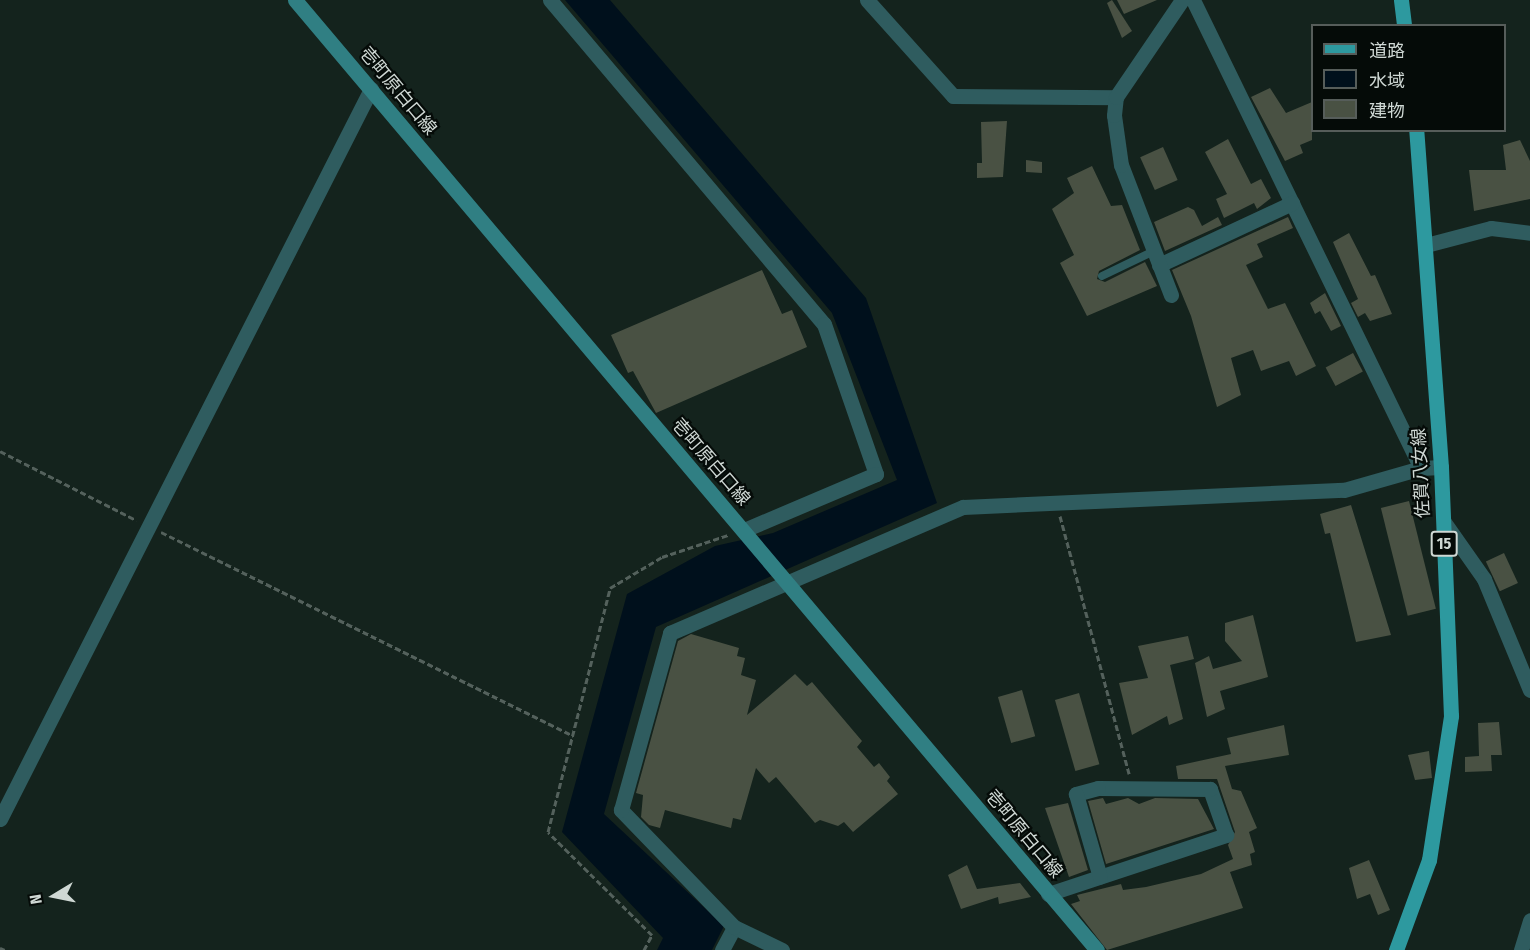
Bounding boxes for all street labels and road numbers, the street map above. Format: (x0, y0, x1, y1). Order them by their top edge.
street label: 壱町原白口線 (355, 43, 441, 139)
street label: 壱町原白口線 (667, 414, 755, 510)
street label: 佐賀八女線 (1408, 427, 1434, 519)
road number: 15 (1430, 531, 1458, 557)
street label: 壱町原白口線 (981, 786, 1067, 882)

